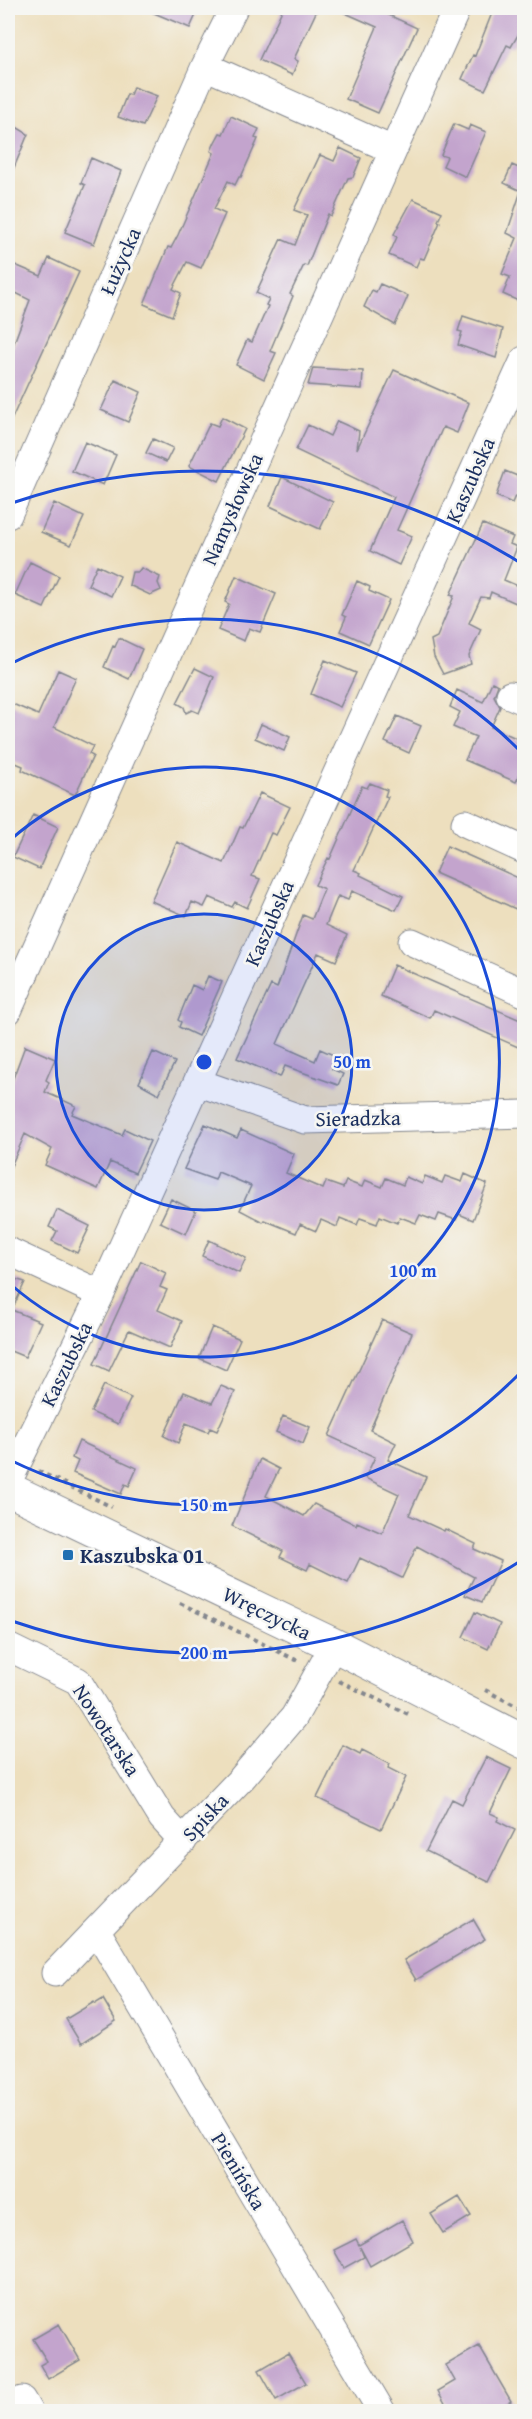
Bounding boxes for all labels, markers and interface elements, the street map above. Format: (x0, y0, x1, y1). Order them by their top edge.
street label: Łużycka (91, 222, 149, 300)
street label: Kaszubska (437, 432, 503, 528)
street label: Namysłowska (193, 448, 271, 570)
street label: Kaszubska (236, 875, 302, 971)
text: 50 m (333, 1048, 372, 1075)
centre of rings (194, 1052, 214, 1072)
street label: Sieradzka (315, 1102, 401, 1134)
text: 100 m (389, 1257, 437, 1284)
street label: Kaszubska (32, 1316, 100, 1412)
text: 150 m (180, 1491, 228, 1518)
place label: Kaszubska 01 (80, 1540, 205, 1571)
marker: Kaszubska 01 (61, 1548, 75, 1562)
street label: Wręczycka (218, 1578, 317, 1648)
text: 200 m (180, 1639, 228, 1666)
street label: Nowotarska (66, 1678, 148, 1782)
street label: Spiska (174, 1786, 236, 1848)
street label: Pienińska (204, 2126, 274, 2216)

